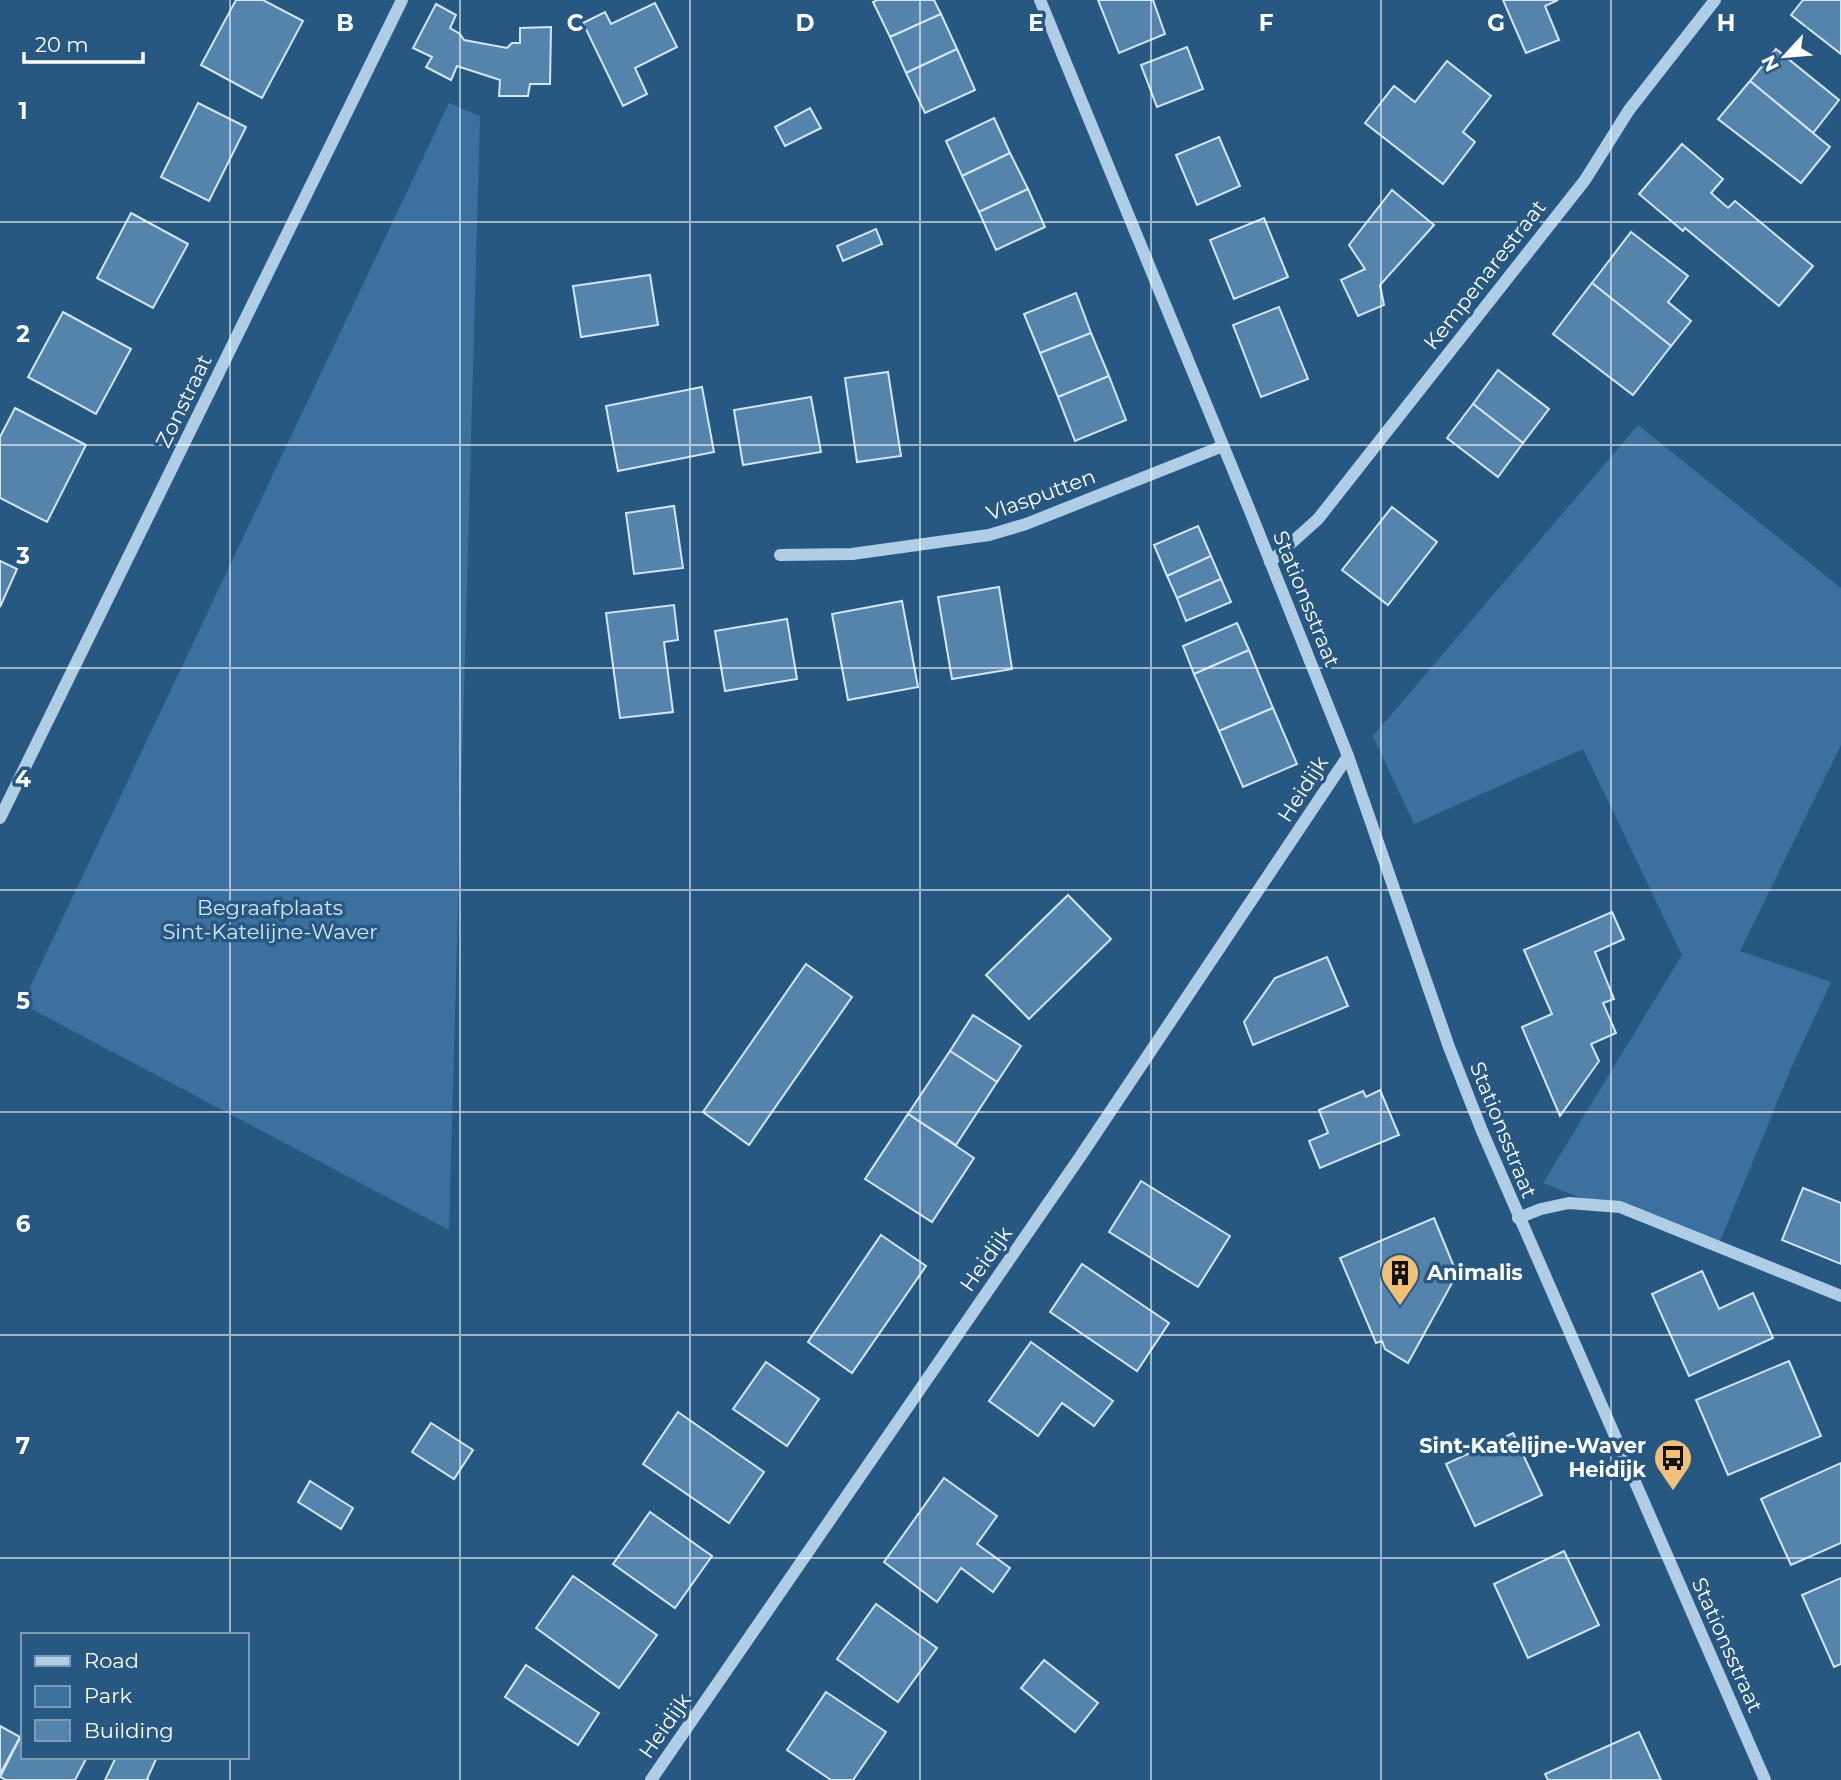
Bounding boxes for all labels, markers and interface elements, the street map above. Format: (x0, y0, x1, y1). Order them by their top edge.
text: B (336, 9, 354, 37)
text: C (567, 9, 584, 37)
text: D (796, 9, 815, 37)
text: E (1028, 9, 1044, 37)
text: F (1259, 9, 1274, 37)
text: G (1487, 9, 1505, 37)
text: H (1717, 9, 1735, 37)
scale bar (24, 21, 144, 65)
north arrow (1750, 21, 1820, 91)
text: 20 m (35, 32, 89, 57)
text: N (1756, 51, 1784, 75)
text: 1 (18, 97, 28, 125)
street label: Kempenarestraat (1418, 195, 1551, 355)
text: 2 (16, 320, 30, 348)
street label: Zonstraat (150, 350, 217, 451)
street label: Vlasputten (983, 463, 1099, 526)
street label: Stationsstraat (1268, 527, 1345, 671)
text: 3 (15, 542, 30, 570)
street label: Heidijk (1272, 751, 1333, 826)
text: 4 (15, 765, 31, 793)
park label: Begraafplaats Sint-Katelijne-Waver (162, 895, 378, 944)
text: 5 (16, 987, 30, 1015)
street label: Stationsstraat (1465, 1058, 1542, 1202)
text: 6 (16, 1210, 31, 1238)
street label: Heidijk (954, 1221, 1017, 1296)
building icon: Animalis (1379, 1252, 1421, 1307)
place label: Animalis (1426, 1260, 1523, 1285)
text: 7 (16, 1432, 30, 1460)
place label: Sint-Katelijne-Waver Heidijk (1419, 1433, 1646, 1482)
bus stop icon: Sint-Katelijne-Waver Heidijk (1652, 1437, 1694, 1492)
street label: Stationsstraat (1687, 1574, 1768, 1716)
legend (21, 1633, 248, 1759)
text: Road (84, 1648, 139, 1673)
text: Park (84, 1683, 132, 1708)
street label: Heidijk (633, 1688, 696, 1763)
text: Building (84, 1718, 174, 1743)

